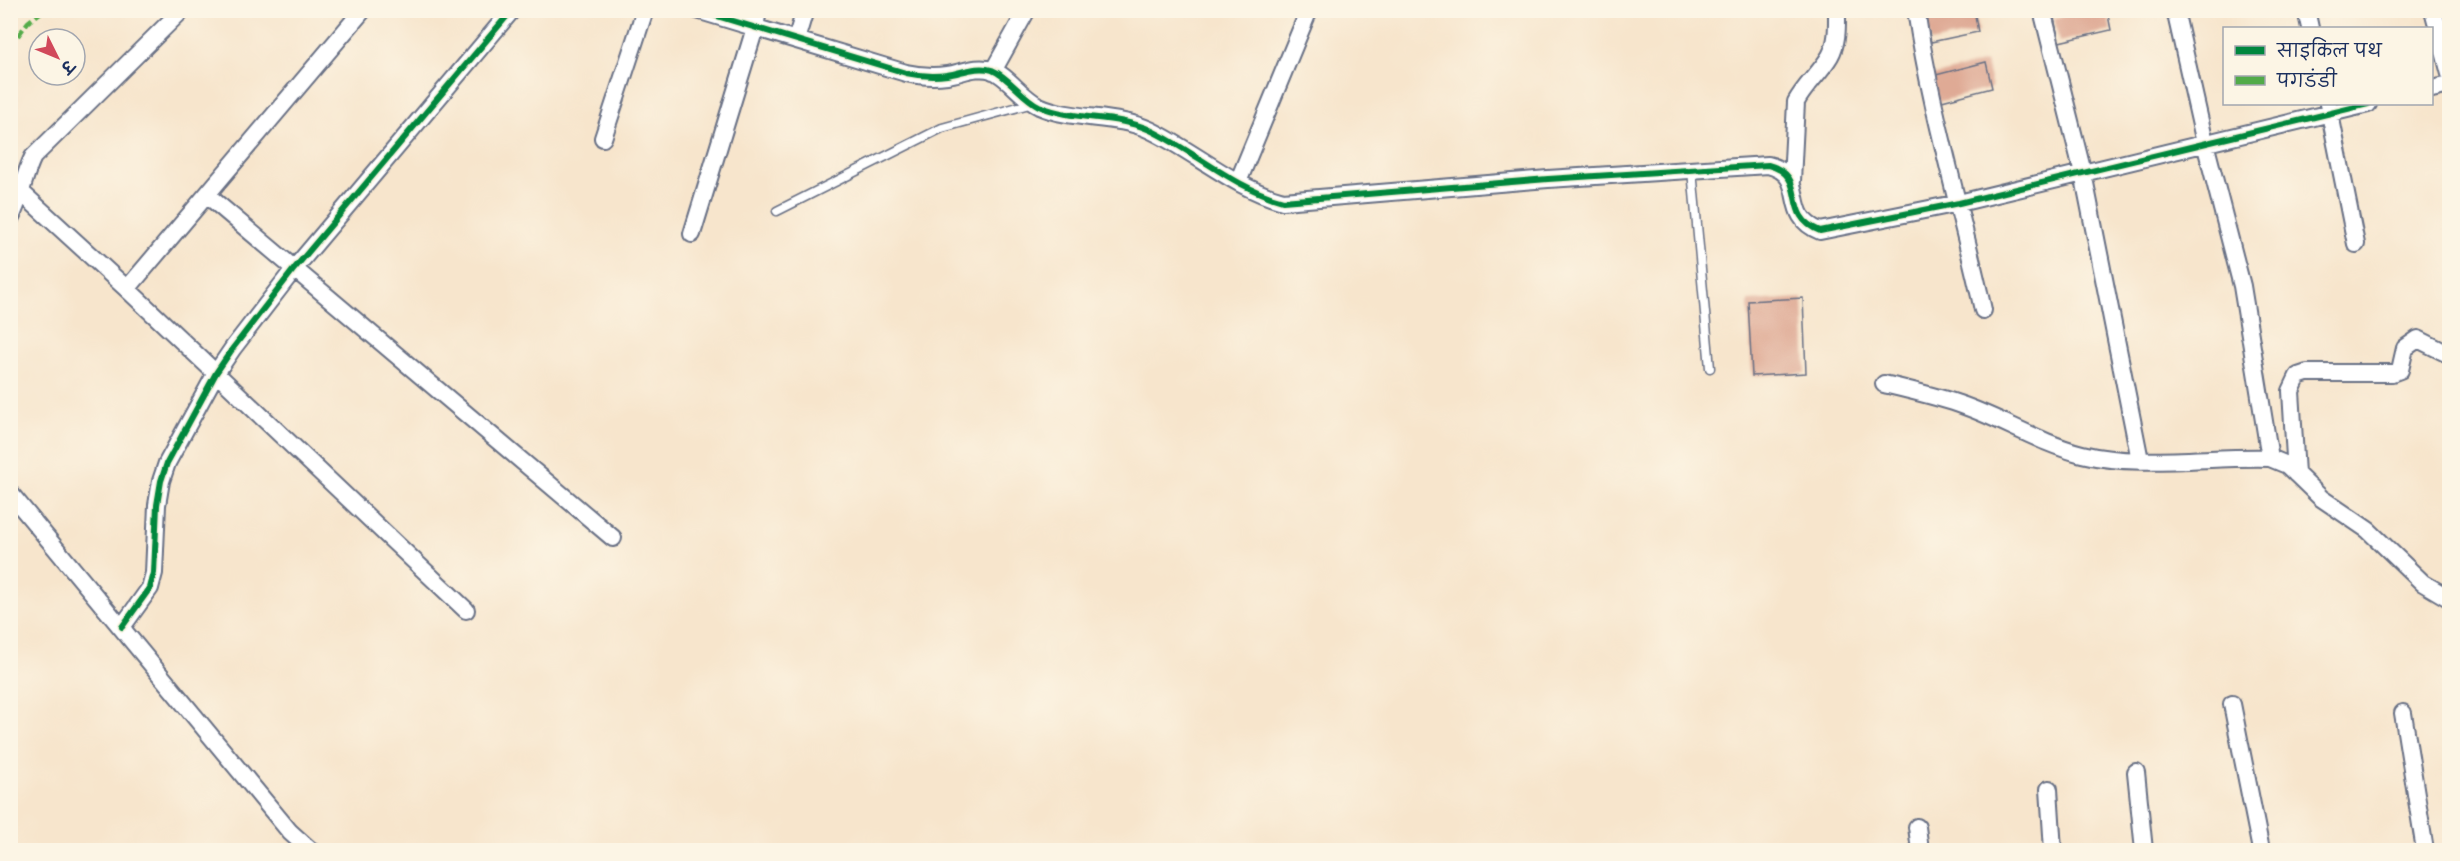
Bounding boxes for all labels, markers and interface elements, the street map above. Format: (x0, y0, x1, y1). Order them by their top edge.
north arrow (27, 27, 87, 87)
legend (2223, 27, 2433, 105)
text: साइकिल पथ (2276, 37, 2383, 62)
text: उ (56, 55, 79, 78)
text: पगडंडी (2276, 67, 2337, 92)

